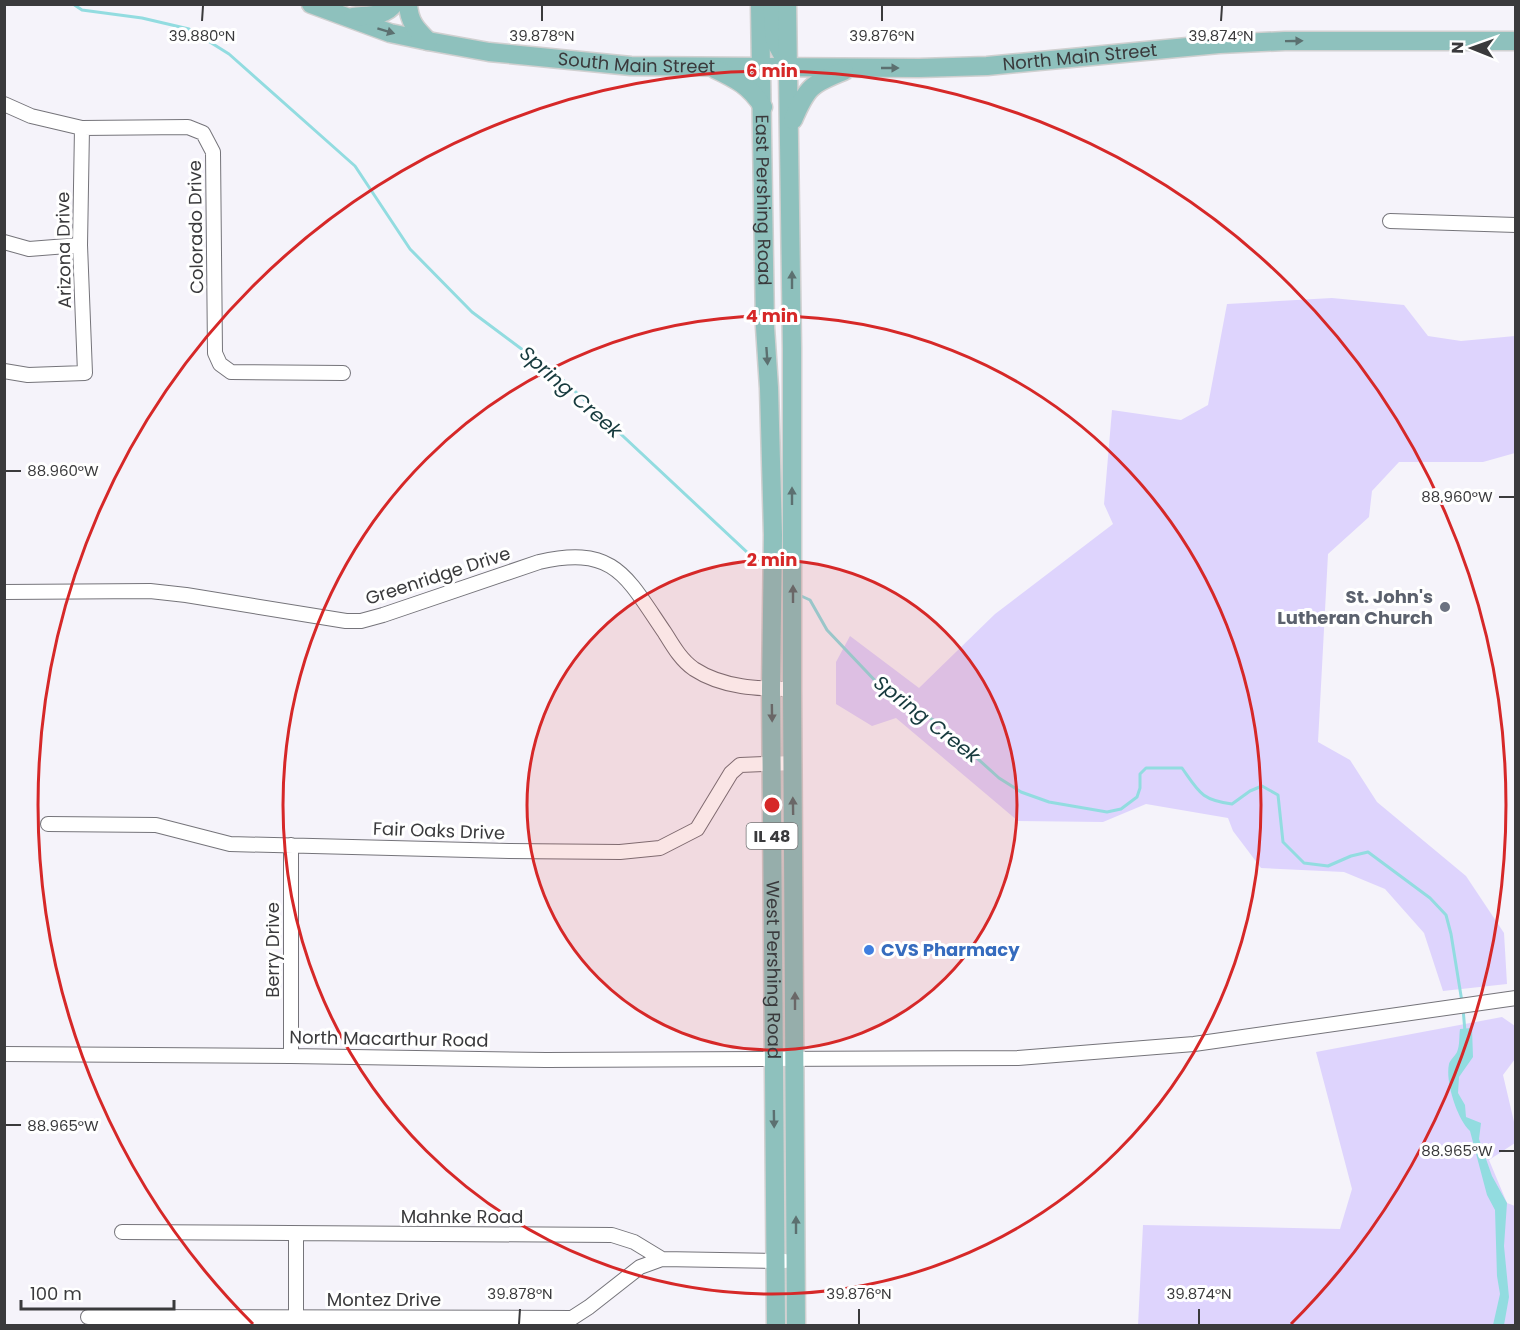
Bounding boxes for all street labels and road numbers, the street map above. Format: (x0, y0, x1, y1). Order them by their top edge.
street label: North Main Street (1001, 37, 1158, 76)
street label: South Main Street (557, 46, 715, 79)
street label: East Pershing Road (750, 114, 777, 286)
street label: Colorado Drive (182, 160, 209, 294)
street label: Arizona Drive (50, 191, 77, 309)
street label: Greenridge Drive (362, 540, 514, 611)
street label: Fair Oaks Drive (373, 816, 505, 845)
road number: IL 48 (746, 823, 798, 849)
street label: West Pershing Road (761, 880, 787, 1059)
street label: Berry Drive (260, 902, 285, 998)
street label: North Macarthur Road (289, 1024, 489, 1053)
street label: Mahnke Road (401, 1204, 523, 1229)
street label: Montez Drive (327, 1287, 441, 1312)

